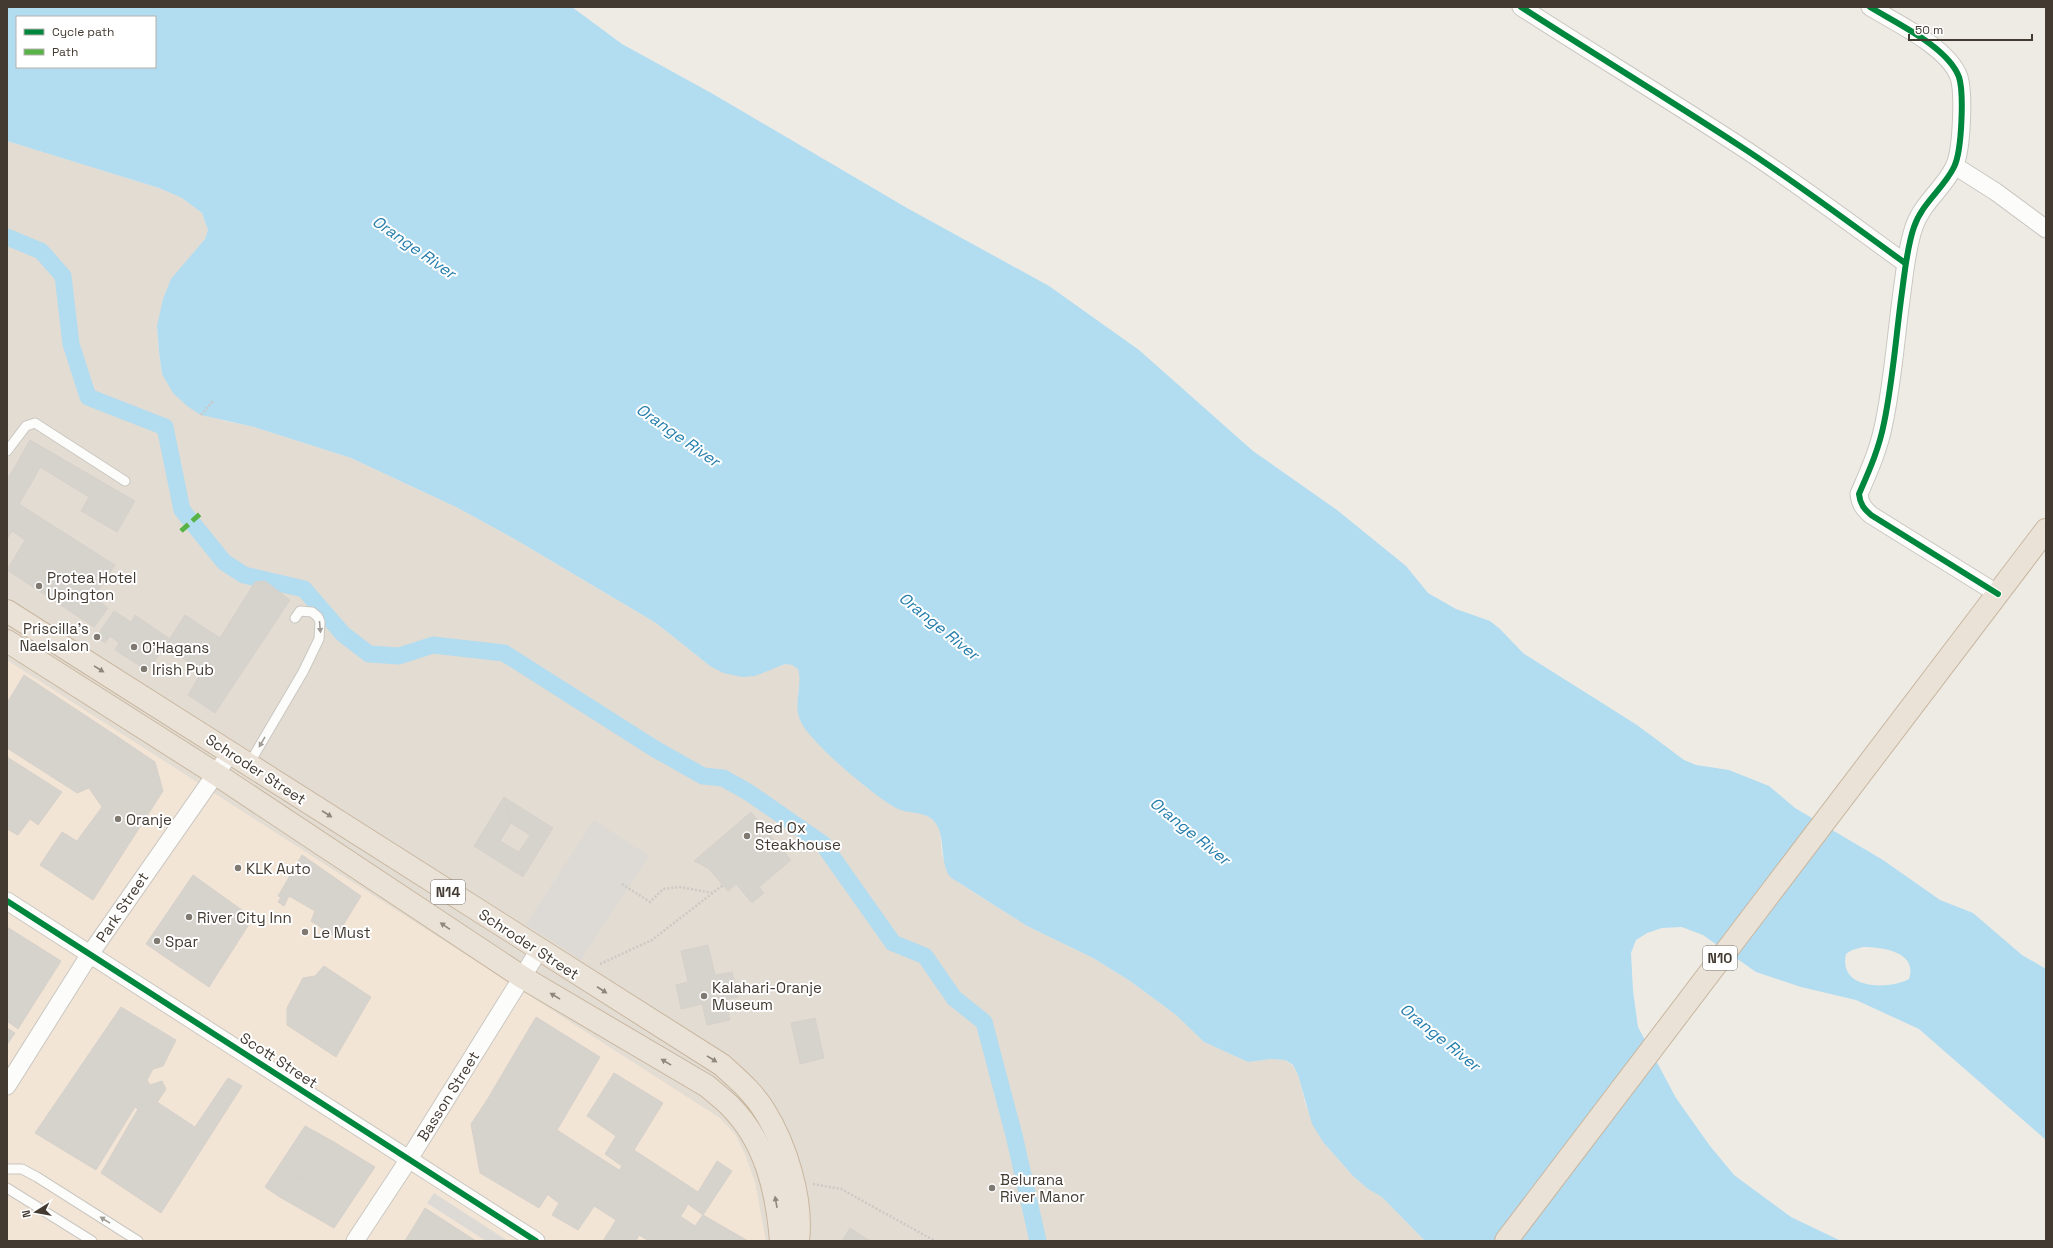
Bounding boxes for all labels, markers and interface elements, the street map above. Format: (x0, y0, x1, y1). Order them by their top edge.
legend (16, 16, 156, 68)
scale bar (1909, 16, 2032, 42)
text: 50 m (1915, 22, 1943, 38)
text: Cycle path (52, 24, 114, 40)
text: Path (52, 44, 78, 60)
water label: Orange River (368, 211, 461, 285)
water label: Orange River (632, 399, 725, 473)
place label: Protea Hotel Upington (47, 568, 136, 604)
marker: Protea Hotel Upington (34, 581, 44, 591)
water label: Orange River (895, 587, 985, 666)
place label: Priscilla's Naelsalon (19, 619, 89, 655)
one-way arrow (316, 621, 323, 633)
marker: Priscilla's Naelsalon (92, 632, 102, 642)
place label: O'Hagans (142, 638, 209, 657)
marker: O'Hagans (129, 642, 139, 652)
place label: Irish Pub (152, 660, 214, 679)
marker: Irish Pub (139, 664, 149, 674)
one-way arrow (94, 665, 104, 673)
street label: Schroder Street (202, 729, 310, 809)
one-way arrow (258, 736, 265, 748)
water label: Orange River (1146, 792, 1236, 871)
place label: Oranje (126, 810, 172, 829)
one-way arrow (322, 810, 332, 818)
marker: Oranje (113, 814, 123, 824)
place label: Red Ox Steakhouse (755, 818, 841, 854)
marker: Red Ox Steakhouse (742, 831, 752, 841)
place label: KLK Auto (246, 859, 311, 878)
marker: KLK Auto (233, 863, 243, 873)
street label: Park Street (92, 868, 153, 946)
road number: N14 (431, 880, 465, 904)
street label: Schroder Street (475, 904, 583, 984)
place label: River City Inn (197, 908, 292, 927)
marker: River City Inn (184, 912, 194, 922)
one-way arrow (440, 922, 450, 930)
place label: Le Must (313, 923, 371, 942)
marker: Le Must (300, 927, 310, 937)
place label: Spar (165, 932, 198, 951)
marker: Spar (152, 936, 162, 946)
road number: N10 (1703, 946, 1737, 970)
place label: Kalahari-Oranje Museum (712, 978, 822, 1014)
one-way arrow (596, 986, 607, 994)
marker: Kalahari-Oranje Museum (699, 991, 709, 1001)
one-way arrow (549, 993, 561, 1000)
water label: Orange River (1396, 998, 1486, 1077)
street label: Scott Street (237, 1028, 322, 1092)
street label: Basson Street (413, 1047, 483, 1144)
one-way arrow (706, 1055, 718, 1062)
one-way arrow (660, 1059, 672, 1066)
place label: Belurana River Manor (1000, 1170, 1085, 1206)
marker: Belurana River Manor (987, 1183, 997, 1193)
north arrow (16, 1192, 56, 1232)
one-way arrow (773, 1196, 779, 1208)
text: N (19, 1209, 34, 1219)
one-way arrow (100, 1216, 110, 1224)

